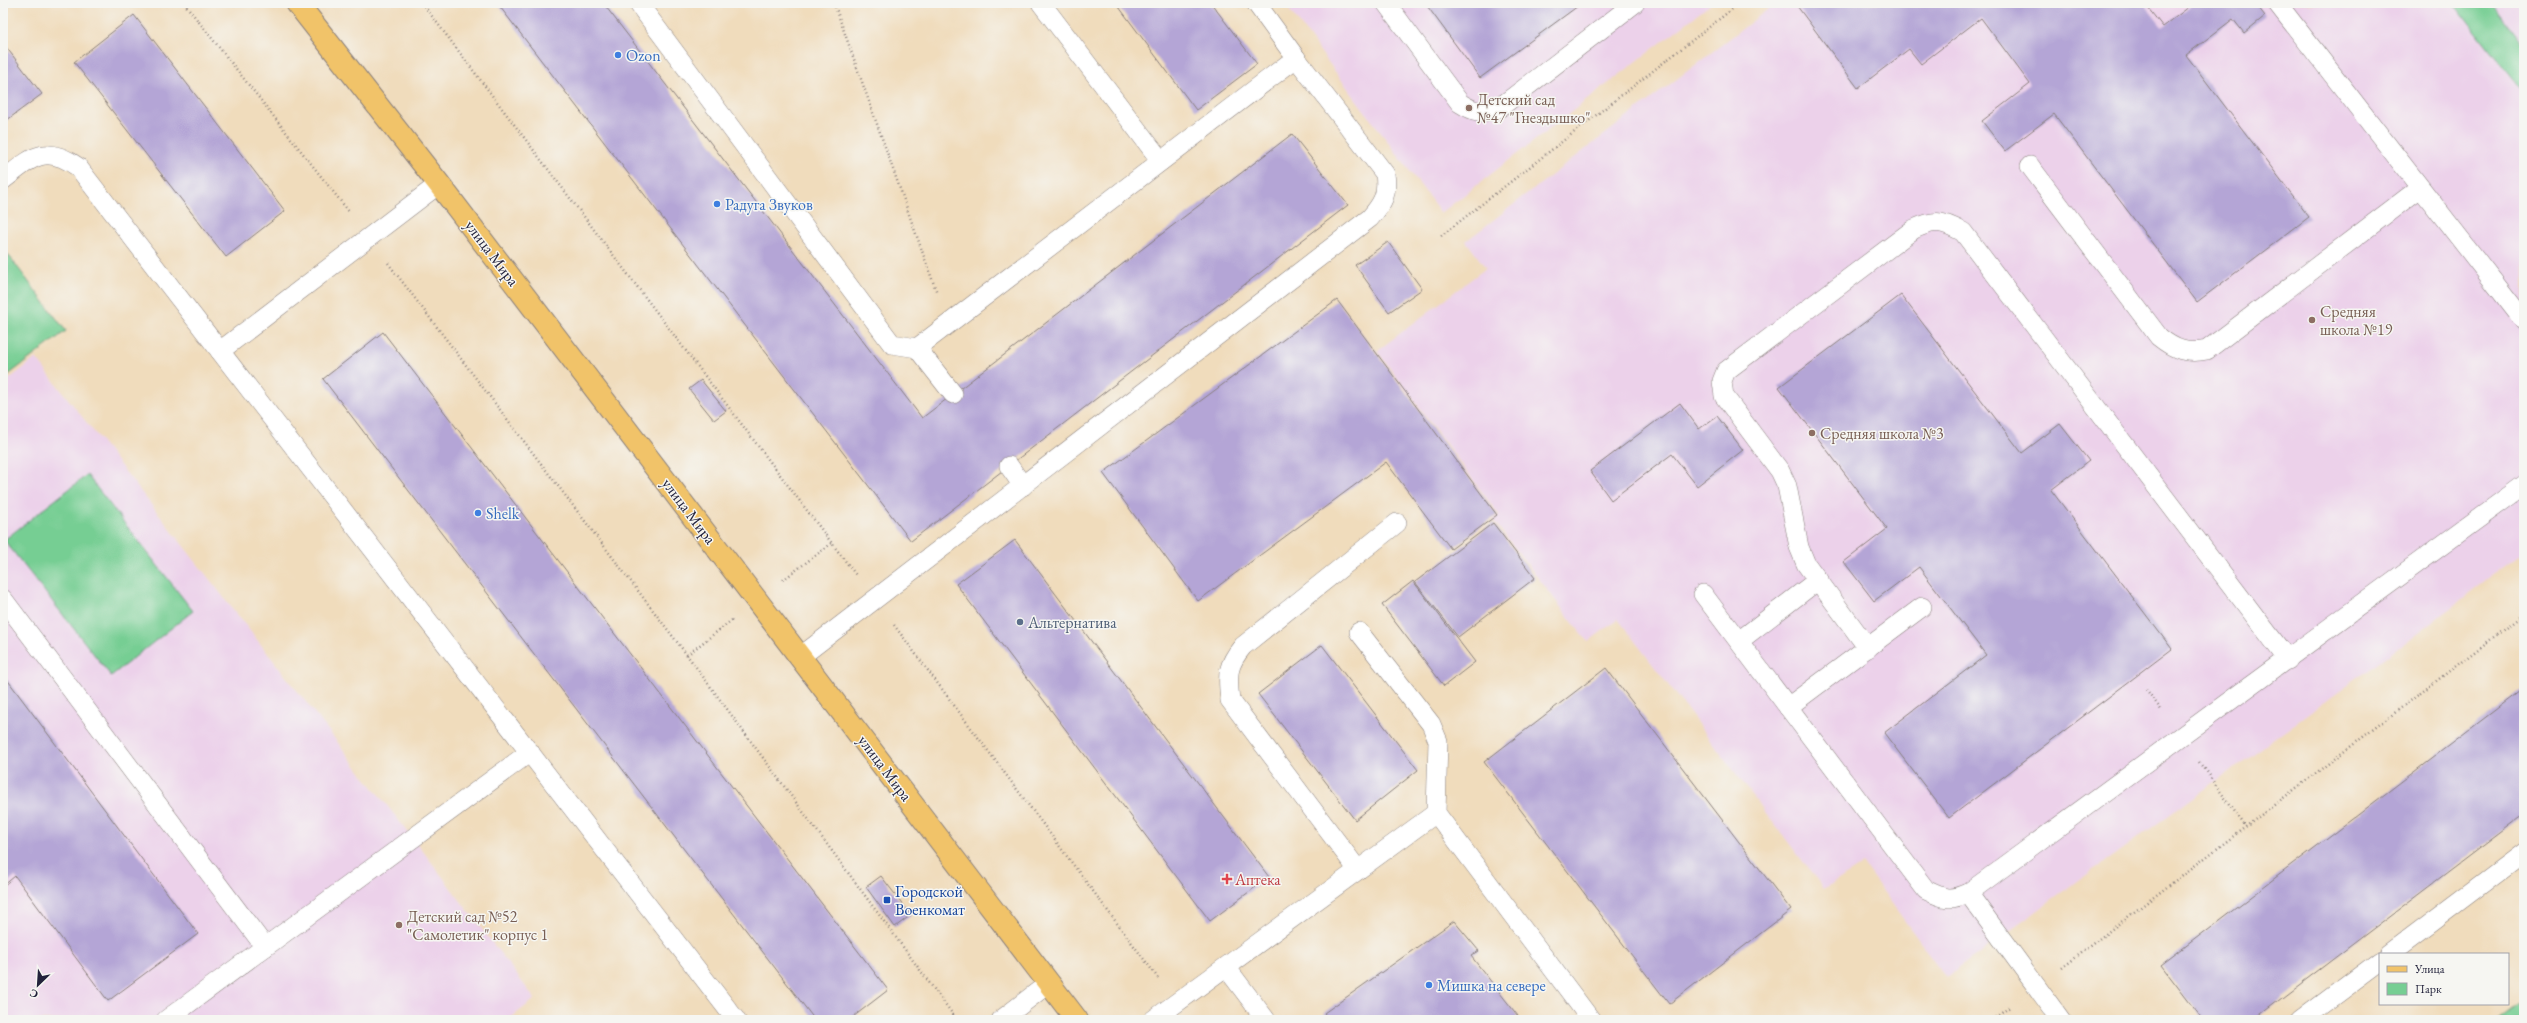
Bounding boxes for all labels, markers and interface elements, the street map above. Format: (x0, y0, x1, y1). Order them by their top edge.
place label: Ozon (626, 45, 661, 66)
marker: Ozon (613, 50, 623, 60)
place label: Детский сад №47 "Гнездышко" (1477, 89, 1591, 128)
marker: Детский сад №47 "Гнездышко" (1464, 103, 1474, 113)
place label: Радуга Звуков (725, 194, 813, 215)
marker: Радуга Звуков (712, 199, 722, 209)
street label: улица Мира (460, 216, 524, 291)
place label: Средняя школа №19 (2320, 301, 2393, 340)
marker: Средняя школа №19 (2307, 315, 2317, 325)
place label: Средняя школа №3 (1820, 423, 1944, 444)
marker: Средняя школа №3 (1807, 428, 1817, 438)
street label: улица Мира (657, 474, 721, 549)
place label: Shelk (486, 503, 520, 524)
marker: Shelk (473, 508, 483, 518)
place label: Альтернатива (1027, 612, 1117, 633)
marker: Альтернатива (1015, 617, 1025, 627)
street label: улица Мира (853, 731, 917, 806)
place label: Аптека (1234, 869, 1281, 890)
marker: Аптека (1222, 874, 1232, 884)
place label: Городской Военкомат (895, 881, 965, 920)
marker: Городской Военкомат (882, 895, 892, 905)
place label: Детский сад №52 "Самолетик" корпус 1 (407, 906, 548, 945)
marker: Детский сад №52 "Самолетик" корпус 1 (394, 920, 404, 930)
legend (2379, 953, 2509, 1005)
text: Улица (2414, 961, 2445, 977)
north arrow (18, 965, 58, 1005)
place label: Мишка на севере (1437, 975, 1546, 996)
marker: Мишка на севере (1424, 980, 1434, 990)
text: Парк (2415, 981, 2442, 997)
text: С (27, 986, 40, 1002)

